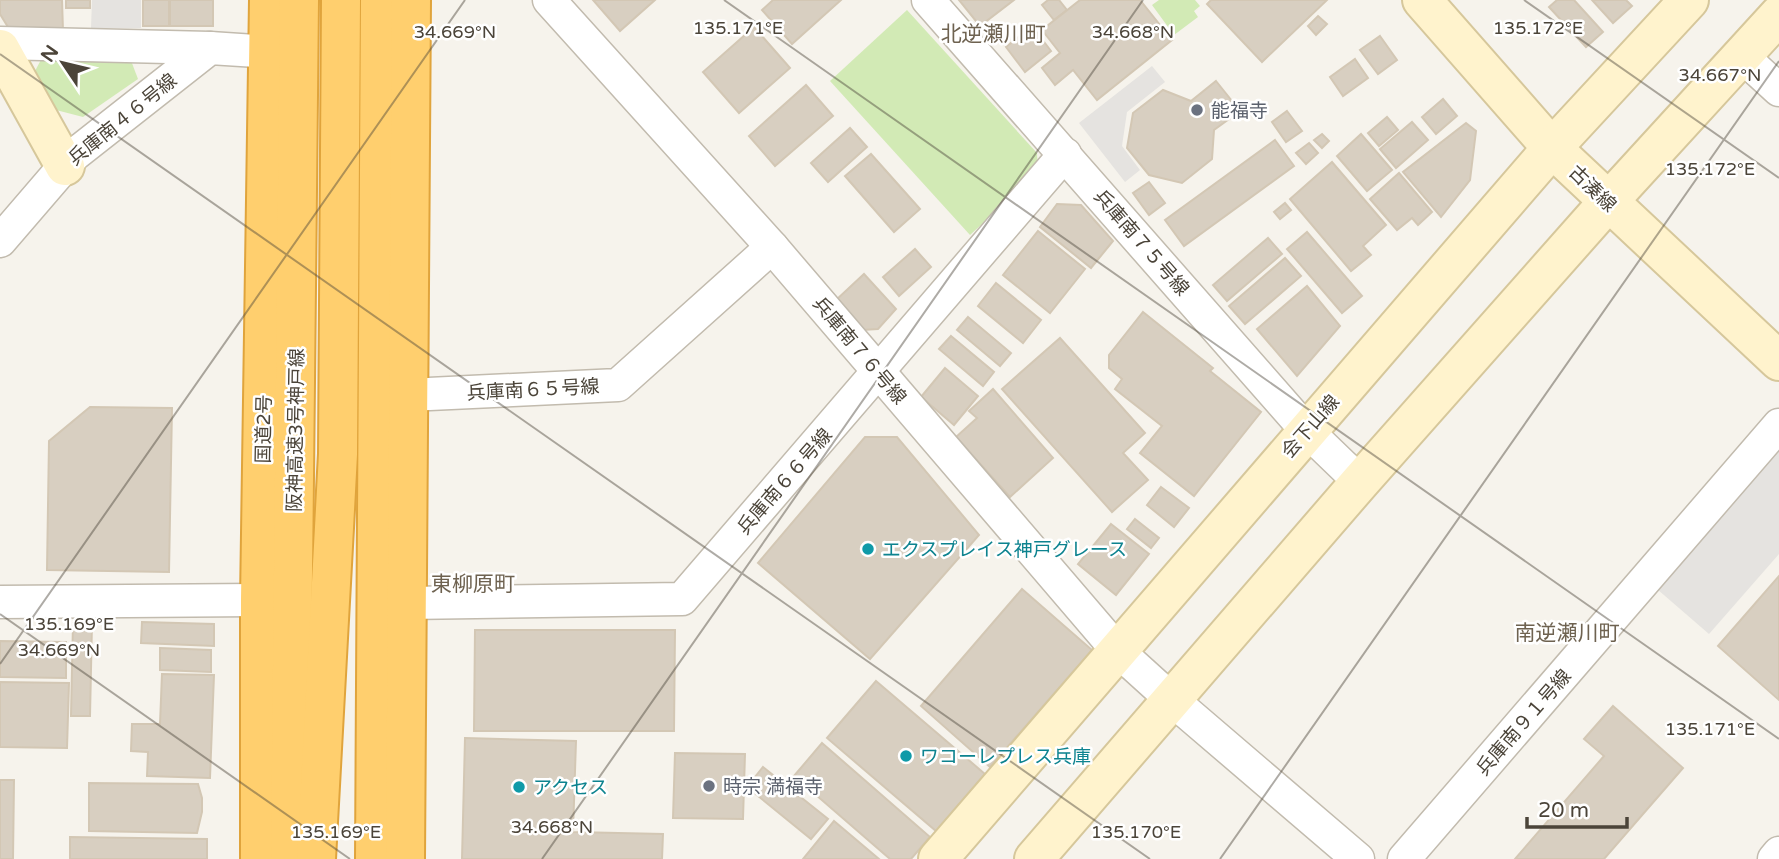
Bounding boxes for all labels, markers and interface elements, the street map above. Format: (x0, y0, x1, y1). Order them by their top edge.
text: 135.171°E (693, 17, 783, 39)
text: 135.172°E (1493, 17, 1583, 39)
text: 34.669°N (414, 21, 496, 43)
text: 34.668°N (1092, 21, 1174, 43)
district label: 北逆瀬川町 (941, 22, 1046, 47)
north arrow (28, 28, 98, 98)
text: N (37, 41, 63, 66)
text: 34.667°N (1679, 64, 1761, 86)
street label: 兵庫南４６号線 (64, 69, 181, 170)
place label: 能福寺 (1211, 100, 1268, 122)
marker: 能福寺 (1189, 102, 1205, 118)
text: 135.172°E (1665, 158, 1755, 180)
street label: 古湊線 (1564, 161, 1620, 216)
street label: 兵庫南７５号線 (1089, 185, 1193, 300)
street label: 兵庫南７６号線 (808, 293, 910, 409)
street label: 阪神高速3号神戸線 (284, 348, 308, 512)
street label: 兵庫南６５号線 (466, 376, 600, 404)
street label: 会下山線 (1278, 391, 1344, 463)
street label: 国道2号 (252, 394, 276, 464)
street label: 兵庫南６６号線 (733, 424, 837, 539)
place label: エクスプレイス神戸グレース (882, 539, 1127, 561)
marker: エクスプレイス神戸グレース (860, 541, 876, 557)
district label: 東柳原町 (431, 572, 515, 597)
text: 135.169°E (24, 613, 114, 635)
district label: 南逆瀬川町 (1515, 621, 1620, 646)
text: 34.669°N (18, 639, 100, 661)
street label: 兵庫南９１号線 (1472, 665, 1576, 780)
text: 135.171°E (1665, 718, 1755, 740)
place label: ワコーレプレス兵庫 (920, 746, 1091, 768)
marker: ワコーレプレス兵庫 (898, 748, 914, 764)
place label: 時宗 満福寺 (723, 776, 823, 798)
place label: アクセス (533, 777, 608, 799)
marker: 時宗 満福寺 (701, 778, 717, 794)
marker: アクセス (511, 779, 527, 795)
scale bar (1527, 786, 1627, 830)
text: 20 m (1538, 798, 1589, 823)
text: 34.668°N (511, 816, 593, 838)
text: 135.169°E (291, 821, 381, 843)
text: 135.170°E (1091, 821, 1181, 843)

